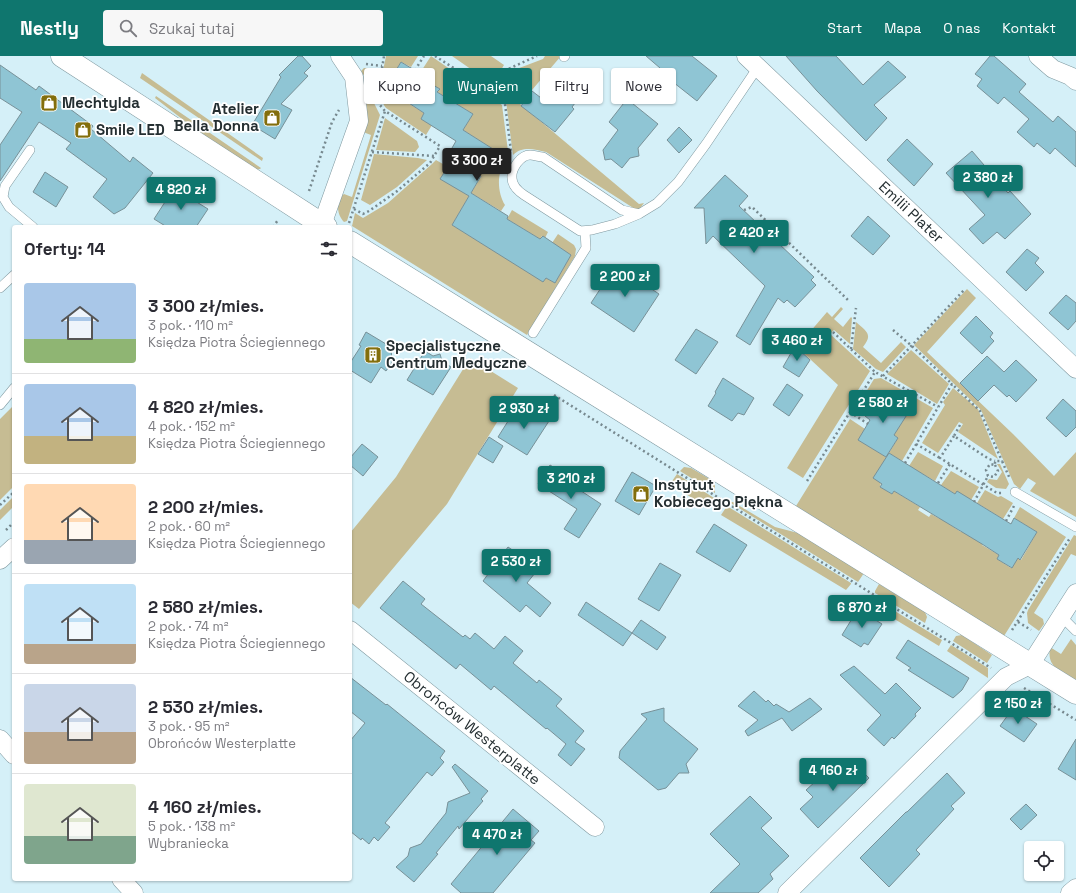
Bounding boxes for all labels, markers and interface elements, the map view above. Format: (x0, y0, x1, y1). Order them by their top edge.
search box (103, 10, 383, 46)
text: Nestly (20, 16, 79, 41)
icon: search (117, 17, 139, 39)
text: Szukaj tutaj (149, 19, 234, 38)
text: Start (827, 19, 862, 37)
text: Mapa (884, 19, 921, 37)
text: O nas (943, 19, 980, 37)
text: Kontakt (1002, 19, 1056, 37)
chip: Kupno (364, 68, 435, 104)
chip: Wynajem (443, 68, 532, 104)
chip: Filtry (540, 68, 603, 104)
chip: Nowe (611, 68, 676, 104)
shop icon: Mechtylda (39, 93, 59, 113)
place label: Mechtylda (62, 93, 140, 112)
place label: Atelier Bella Donna (174, 99, 259, 135)
shop icon: Atelier Bella Donna (262, 108, 282, 128)
shop icon: Smile LED (73, 120, 93, 140)
place label: Smile LED (96, 120, 165, 139)
pin: 3 300 zł (436, 148, 518, 182)
text: 3 300 zł (451, 152, 503, 169)
pin: 2 380 zł (947, 165, 1029, 199)
text: 2 380 zł (963, 169, 1013, 186)
pin: 4 820 zł (140, 177, 222, 211)
street label: Emilii Plater (875, 177, 948, 247)
text: 4 820 zł (156, 181, 206, 198)
pin: 2 420 zł (713, 220, 795, 254)
text: 2 420 zł (729, 224, 779, 241)
text: Oferty: 14 (24, 238, 105, 260)
icon: filters (318, 238, 340, 260)
pin: 2 200 zł (584, 264, 666, 298)
text: 2 200 zł (600, 268, 650, 285)
text: 3 300 zł/mies. (148, 295, 264, 317)
icon: home (56, 299, 104, 347)
text: 3 pok. · 110 m² (148, 317, 233, 334)
pin: 3 460 zł (756, 328, 838, 362)
text: 3 460 zł (771, 332, 823, 349)
text: Księdza Piotra Ściegiennego (148, 334, 326, 351)
place label: Specjalistyczne Centrum Medyczne (386, 336, 527, 372)
building icon: Specjalistyczne Centrum Medyczne (363, 345, 383, 365)
pin: 2 580 zł (842, 390, 924, 424)
text: 2 580 zł (858, 394, 908, 411)
text: 4 820 zł/mies. (148, 396, 264, 418)
pin: 2 930 zł (483, 396, 565, 430)
icon: home (56, 400, 104, 448)
text: 2 930 zł (499, 400, 549, 417)
text: 4 pok. · 152 m² (148, 418, 235, 435)
text: Księdza Piotra Ściegiennego (148, 435, 326, 452)
pin: 3 210 zł (530, 466, 612, 500)
text: 3 210 zł (547, 470, 595, 487)
place label: Instytut Kobiecego Piękna (654, 475, 783, 511)
shop icon: Instytut Kobiecego Piękna (631, 484, 651, 504)
text: 2 200 zł/mies. (148, 496, 264, 518)
icon: home (56, 500, 104, 548)
text: 2 pok. · 60 m² (148, 518, 230, 535)
text: Księdza Piotra Ściegiennego (148, 535, 326, 552)
pin: 2 530 zł (475, 549, 557, 583)
text: 2 530 zł (491, 553, 541, 570)
pin: 6 870 zł (821, 595, 903, 629)
text: 2 580 zł/mies. (148, 596, 263, 618)
text: 6 870 zł (837, 599, 887, 616)
icon: home (56, 600, 104, 648)
text: 2 pok. · 74 m² (148, 618, 229, 635)
text: Księdza Piotra Ściegiennego (148, 635, 326, 652)
street label: Obrońców Westerplatte (400, 667, 545, 789)
pin: 2 150 zł (977, 691, 1059, 725)
text: 2 150 zł (994, 695, 1042, 712)
text: 2 530 zł/mies. (148, 696, 263, 718)
icon: home (56, 700, 104, 748)
text: 3 pok. · 95 m² (148, 718, 230, 735)
text: Obrońców Westerplatte (148, 735, 296, 752)
pin: 4 160 zł (792, 758, 874, 792)
text: 4 160 zł (808, 762, 858, 779)
text: 4 160 zł/mies. (148, 796, 261, 818)
icon: home (56, 800, 104, 848)
text: 5 pok. · 138 m² (148, 818, 235, 835)
pin: 4 470 zł (456, 822, 538, 856)
text: 4 470 zł (472, 826, 522, 843)
text: Wybraniecka (148, 835, 229, 852)
map controls (1024, 841, 1064, 881)
button: locate (1024, 841, 1064, 881)

